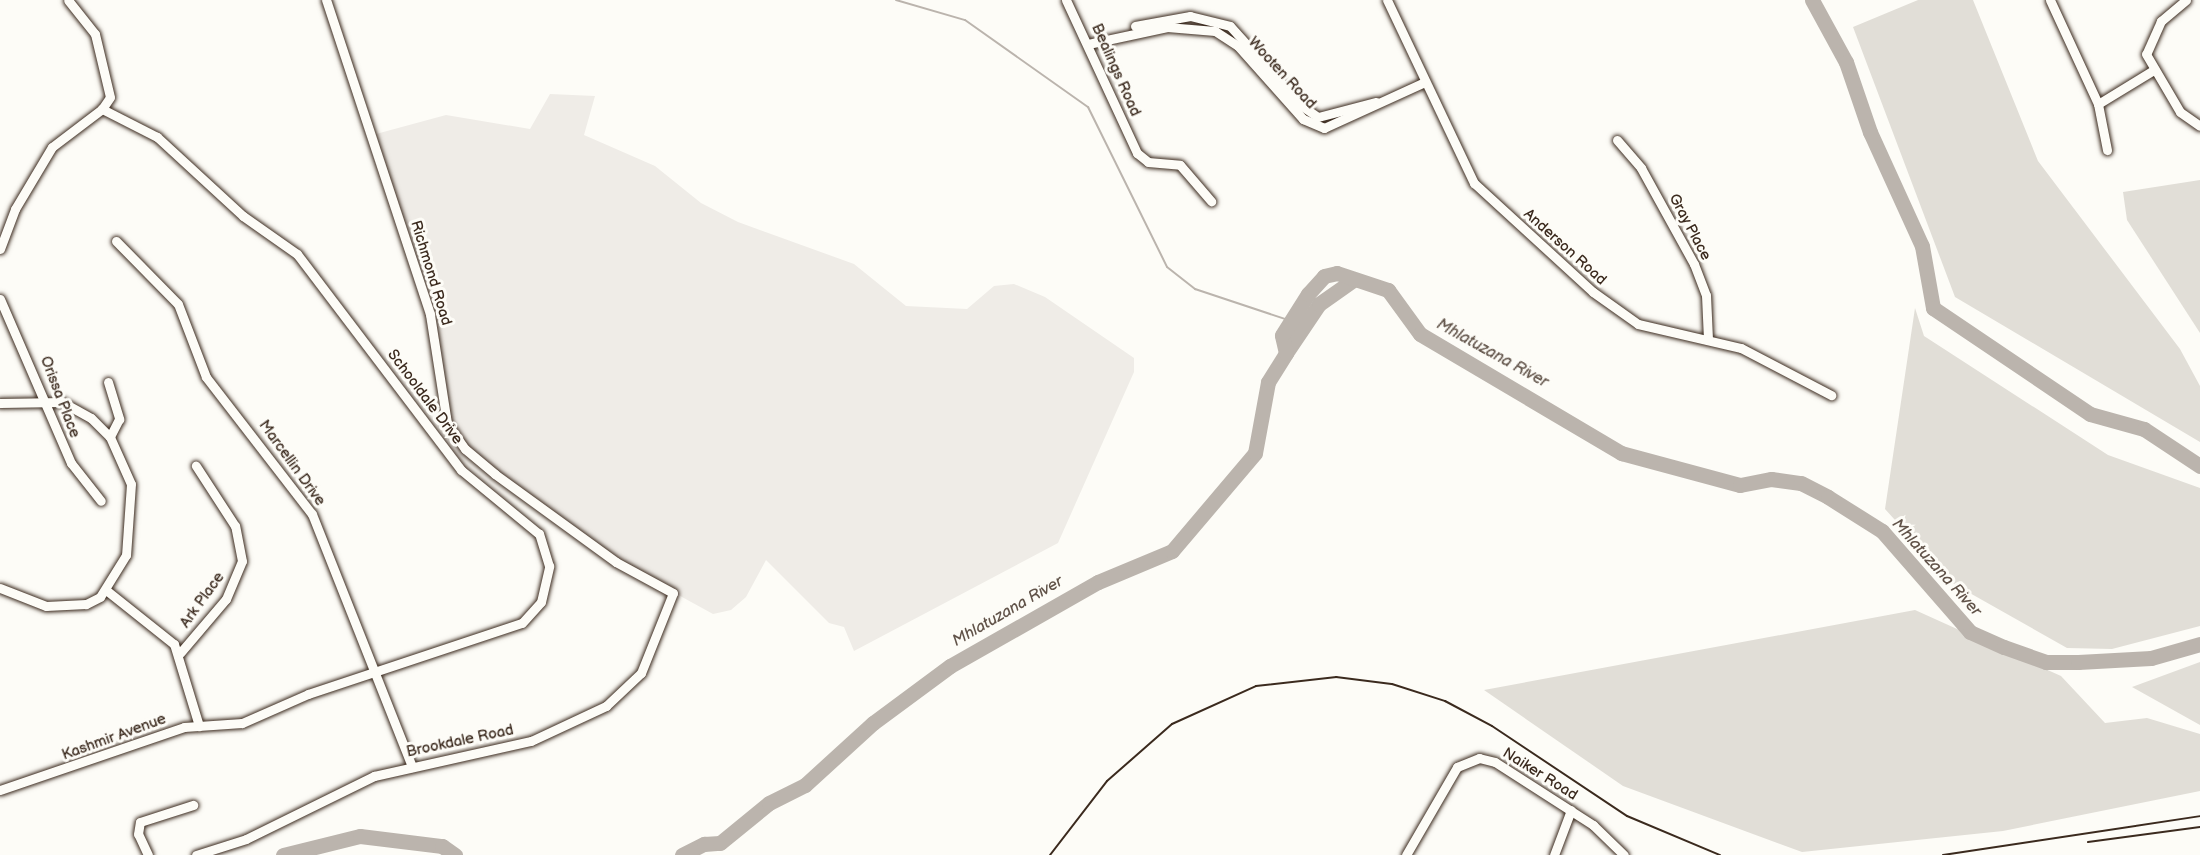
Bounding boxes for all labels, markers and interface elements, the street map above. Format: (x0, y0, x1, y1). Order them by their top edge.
street label: Bealings Road (1088, 21, 1144, 119)
street label: Wooten Road (1244, 33, 1320, 113)
street label: Gray Place (1665, 190, 1715, 264)
street label: Anderson Road (1520, 205, 1610, 289)
street label: Richmond Road (406, 218, 456, 328)
water label: Mhlatuzana River (1433, 315, 1551, 393)
street label: Schooldale Drive (383, 346, 467, 448)
street label: Orissa Place (36, 354, 84, 440)
street label: Marcellin Drive (255, 417, 329, 509)
water label: Mhlatuzana River (1887, 515, 1985, 621)
street label: Ark Place (176, 569, 228, 631)
water label: Mhlatuzana River (949, 573, 1067, 651)
street label: Kashmir Avenue (60, 710, 168, 764)
street label: Brookdale Road (405, 721, 515, 761)
street label: Naiker Road (1499, 744, 1581, 804)

